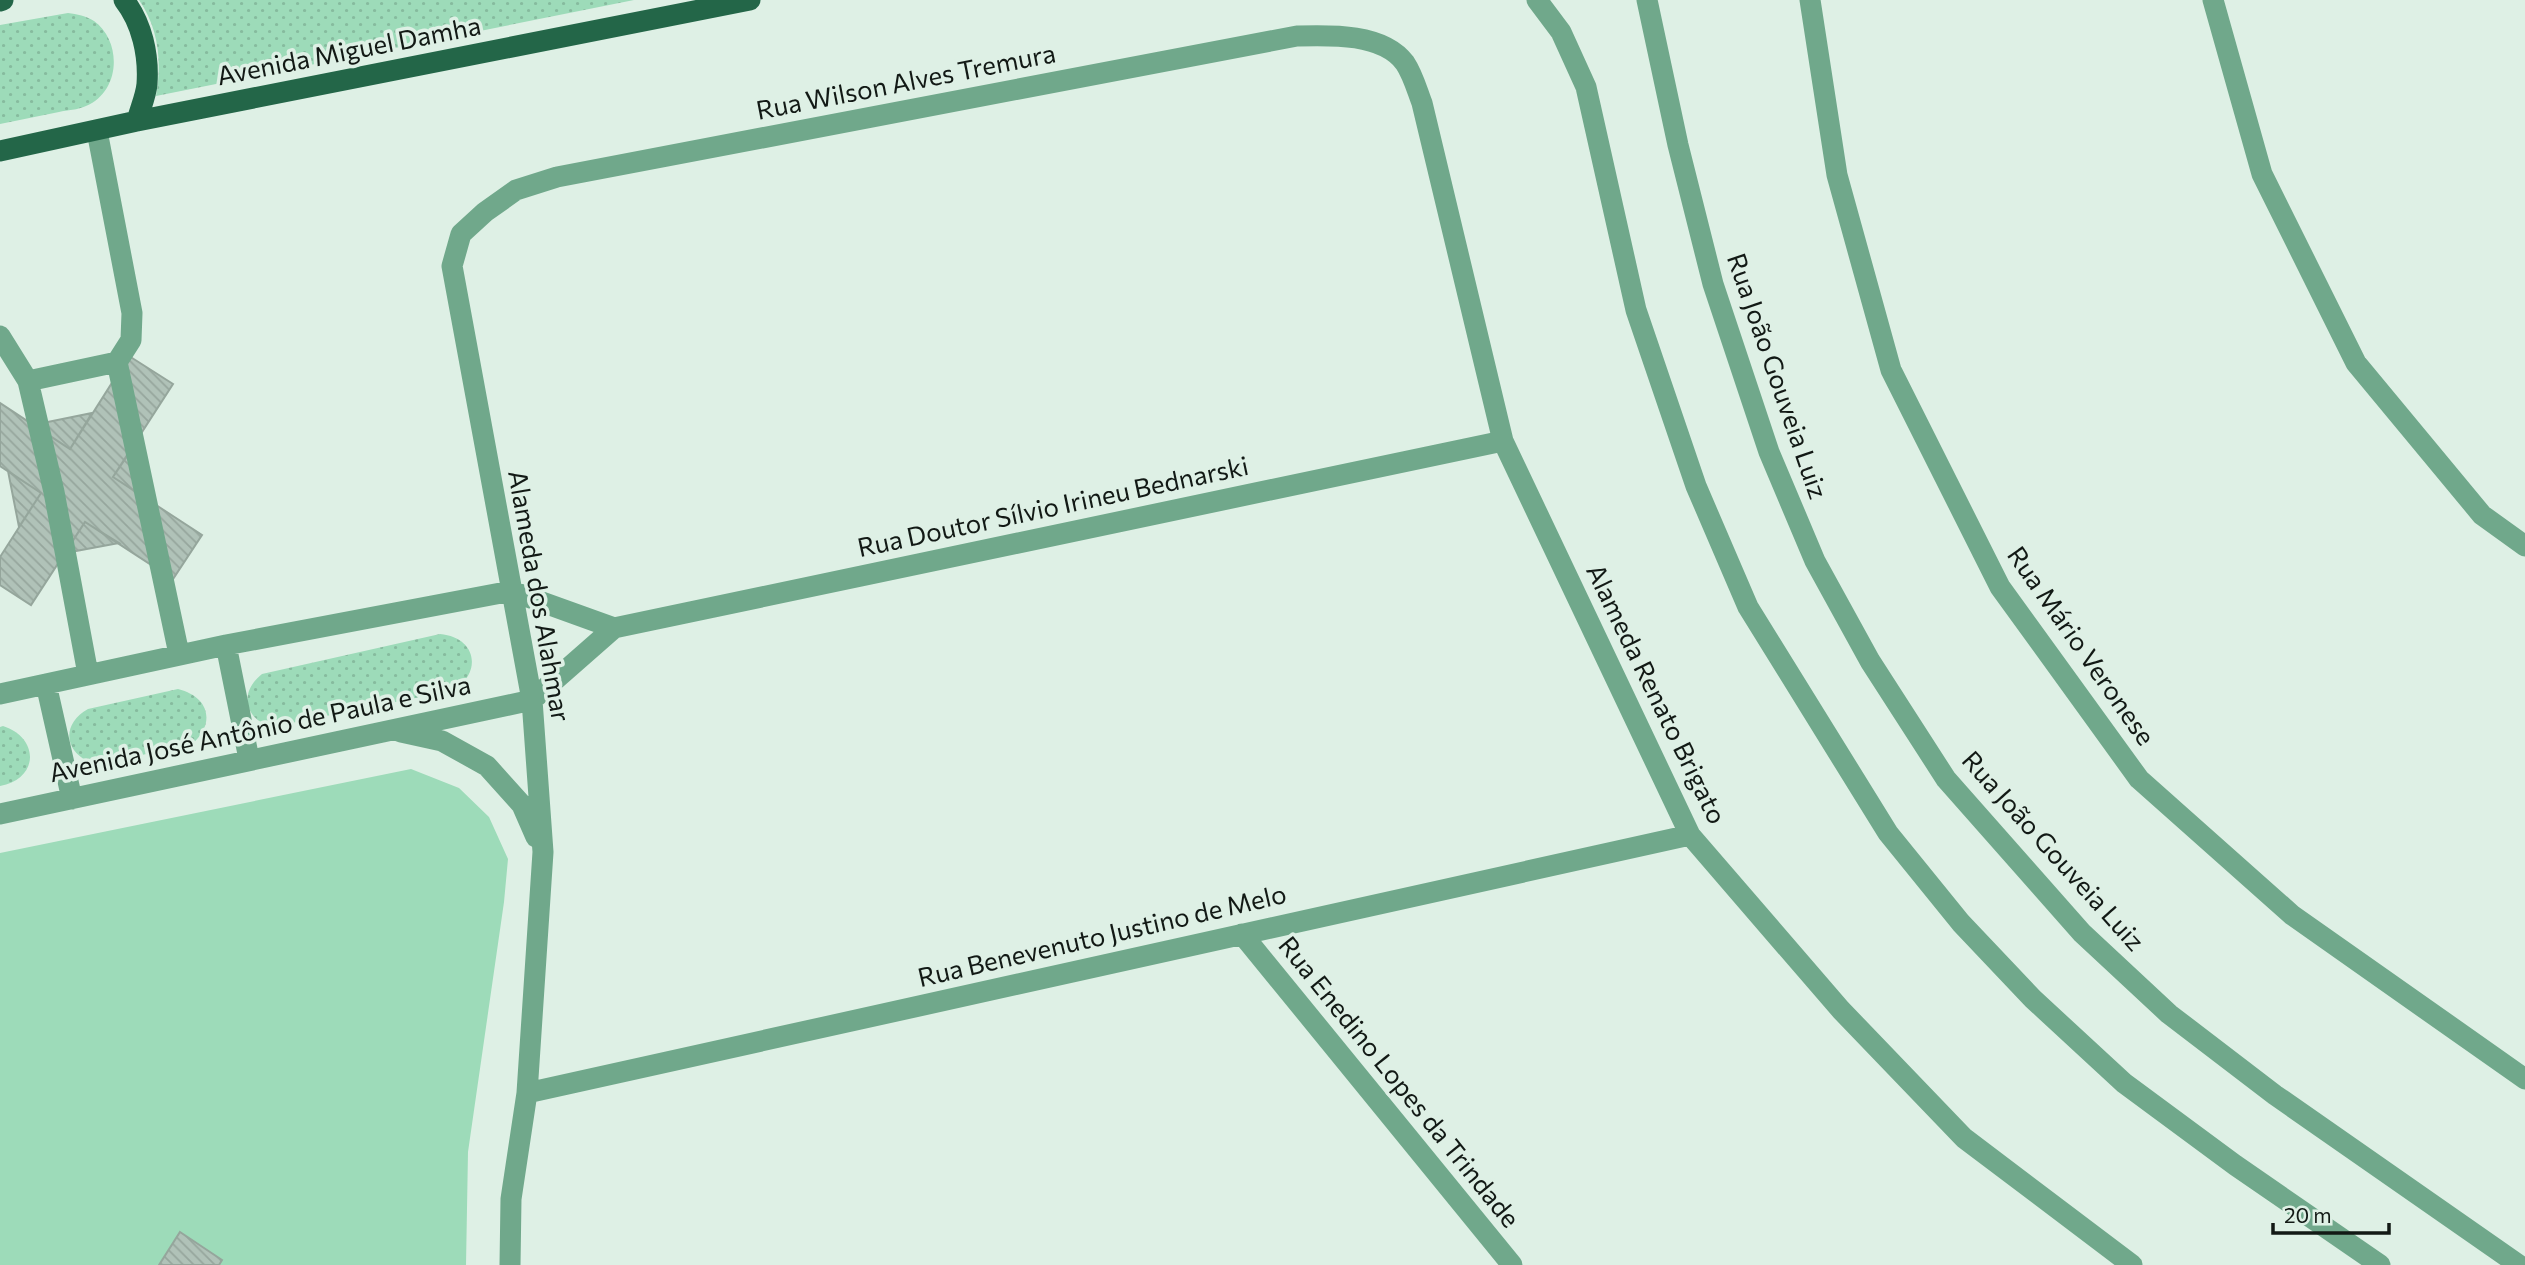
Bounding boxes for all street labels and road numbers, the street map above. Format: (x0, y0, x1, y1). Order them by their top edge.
street label: Avenida Miguel Damha (214, 9, 483, 90)
street label: Rua Wilson Alves Tremura (753, 36, 1058, 125)
street label: Rua João Gouveia Luiz (1722, 249, 1835, 502)
street label: Rua Doutor Sílvio Irineu Bednarski (854, 449, 1251, 562)
street label: Alameda dos Alahmar (503, 468, 578, 724)
street label: Rua Mário Veronese (2002, 540, 2162, 750)
street label: Alameda Renato Brigato (1581, 558, 1734, 828)
street label: Avenida José Antônio de Paula e Silva (46, 668, 473, 787)
street label: Rua João Gouveia Luiz (1956, 744, 2152, 956)
street label: Rua Benevenuto Justino de Melo (914, 877, 1289, 992)
street label: Rua Enedino Lopes da Trindade (1273, 929, 1527, 1233)

